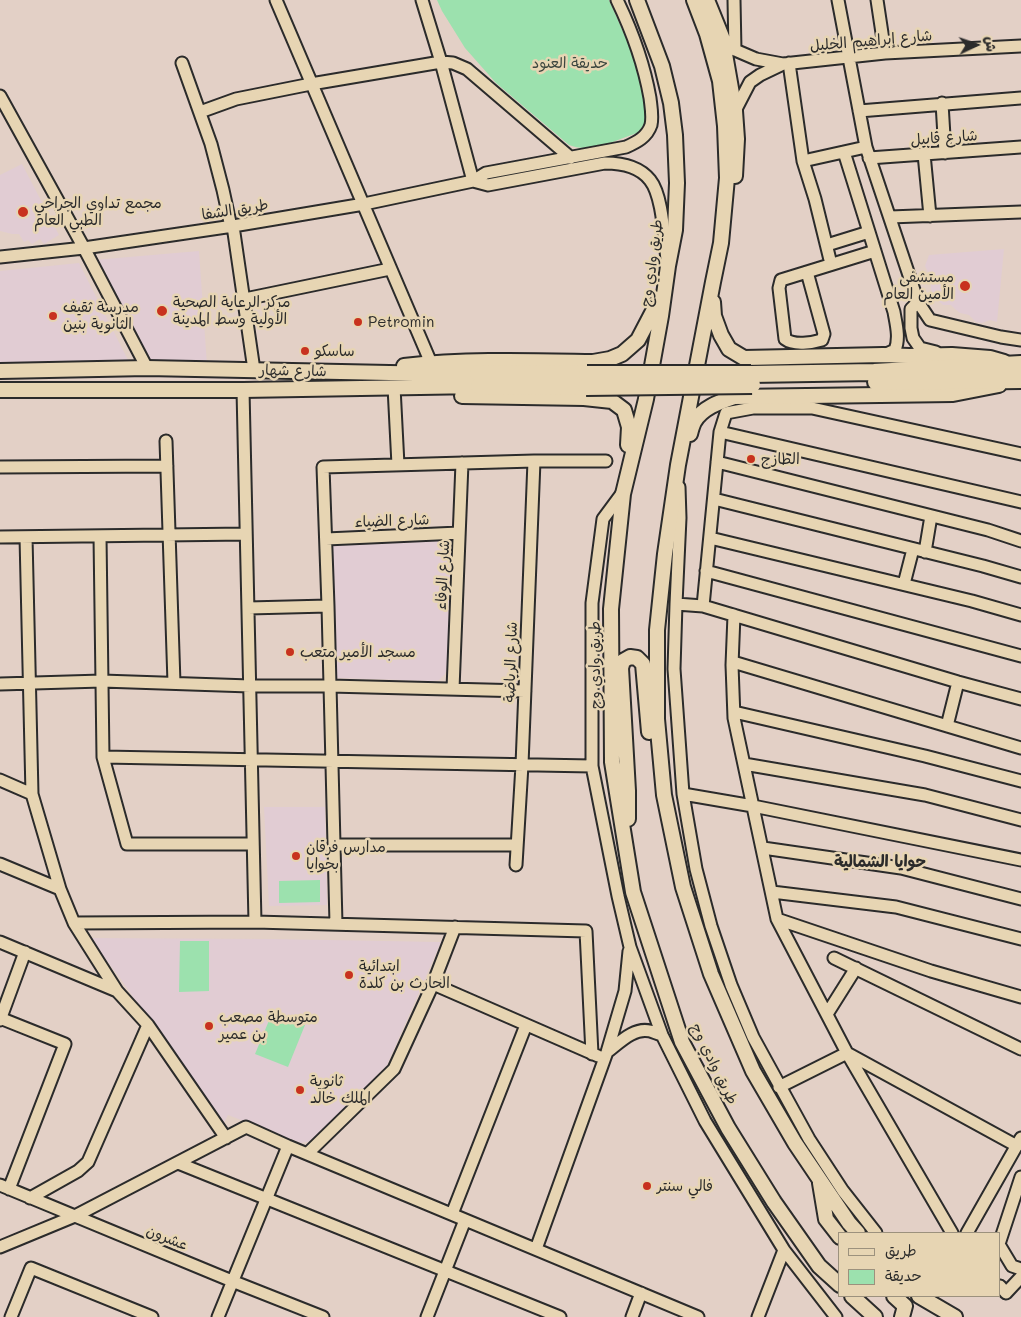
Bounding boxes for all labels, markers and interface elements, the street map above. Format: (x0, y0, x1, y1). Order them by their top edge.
north arrow (951, 20, 1001, 70)
street label: شارع إبراهيم الخليل (809, 27, 933, 55)
text: ش (982, 36, 1001, 52)
park label: حديقة العنود (532, 54, 608, 72)
street label: شارع قابيل (910, 127, 978, 149)
place label: مجمع تداوي الجراحي الطبي العام (34, 194, 162, 229)
street label: طريق الشفا (200, 196, 270, 224)
marker: مجمع تداوي الجراحي الطبي العام (16, 205, 30, 219)
street label: طريق وادي وج (637, 218, 667, 308)
place label: مستشفى الأمين العام (883, 268, 954, 303)
marker: مستشفى الأمين العام (958, 279, 972, 293)
place label: مركز الرعاية الصحية الأولية وسط المدينة (173, 293, 290, 328)
place label: مدرسة ثقيف الثانوية بنين (63, 298, 139, 333)
marker: مركز الرعاية الصحية الأولية وسط المدينة (155, 304, 169, 318)
marker: مدرسة ثقيف الثانوية بنين (47, 310, 59, 322)
place label: Petromin (368, 313, 434, 331)
marker: Petromin (352, 316, 364, 328)
place label: ساسكو (315, 342, 355, 360)
marker: ساسكو (299, 345, 311, 357)
street label: شارع شهار (259, 361, 327, 381)
place label: الطازج (761, 450, 800, 468)
marker: الطازج (745, 453, 757, 465)
street label: شارع الضياء (354, 511, 430, 531)
street label: شارع الوفاء (432, 539, 454, 611)
street label: شارع الرياضة (501, 621, 521, 703)
street label: طريق وادي وج (586, 621, 604, 709)
place label: مسجد الأمير متعب (300, 643, 416, 661)
marker: مسجد الأمير متعب (284, 646, 296, 658)
place label: مدارس فرقان بحوايا (306, 838, 386, 873)
marker: مدارس فرقان بحوايا (290, 850, 302, 862)
district label: حوايا الشمالية (834, 852, 926, 872)
place label: ابتدائية الحارث بن كلدة (359, 957, 450, 992)
marker: ابتدائية الحارث بن كلدة (343, 969, 355, 981)
place label: متوسطة مصعب بن عمير (219, 1008, 318, 1043)
marker: متوسطة مصعب بن عمير (203, 1020, 215, 1032)
street label: طريق وادي وج (687, 1021, 741, 1107)
place label: ثانوية الملك خالد (310, 1072, 371, 1107)
marker: ثانوية الملك خالد (294, 1084, 306, 1096)
place label: فالي سنتر (657, 1177, 713, 1195)
marker: فالي سنتر (641, 1180, 653, 1192)
street label: عشرون (144, 1222, 190, 1254)
legend (838, 1232, 1001, 1297)
text: طريق (885, 1240, 917, 1260)
text: حديقة (885, 1265, 922, 1285)

